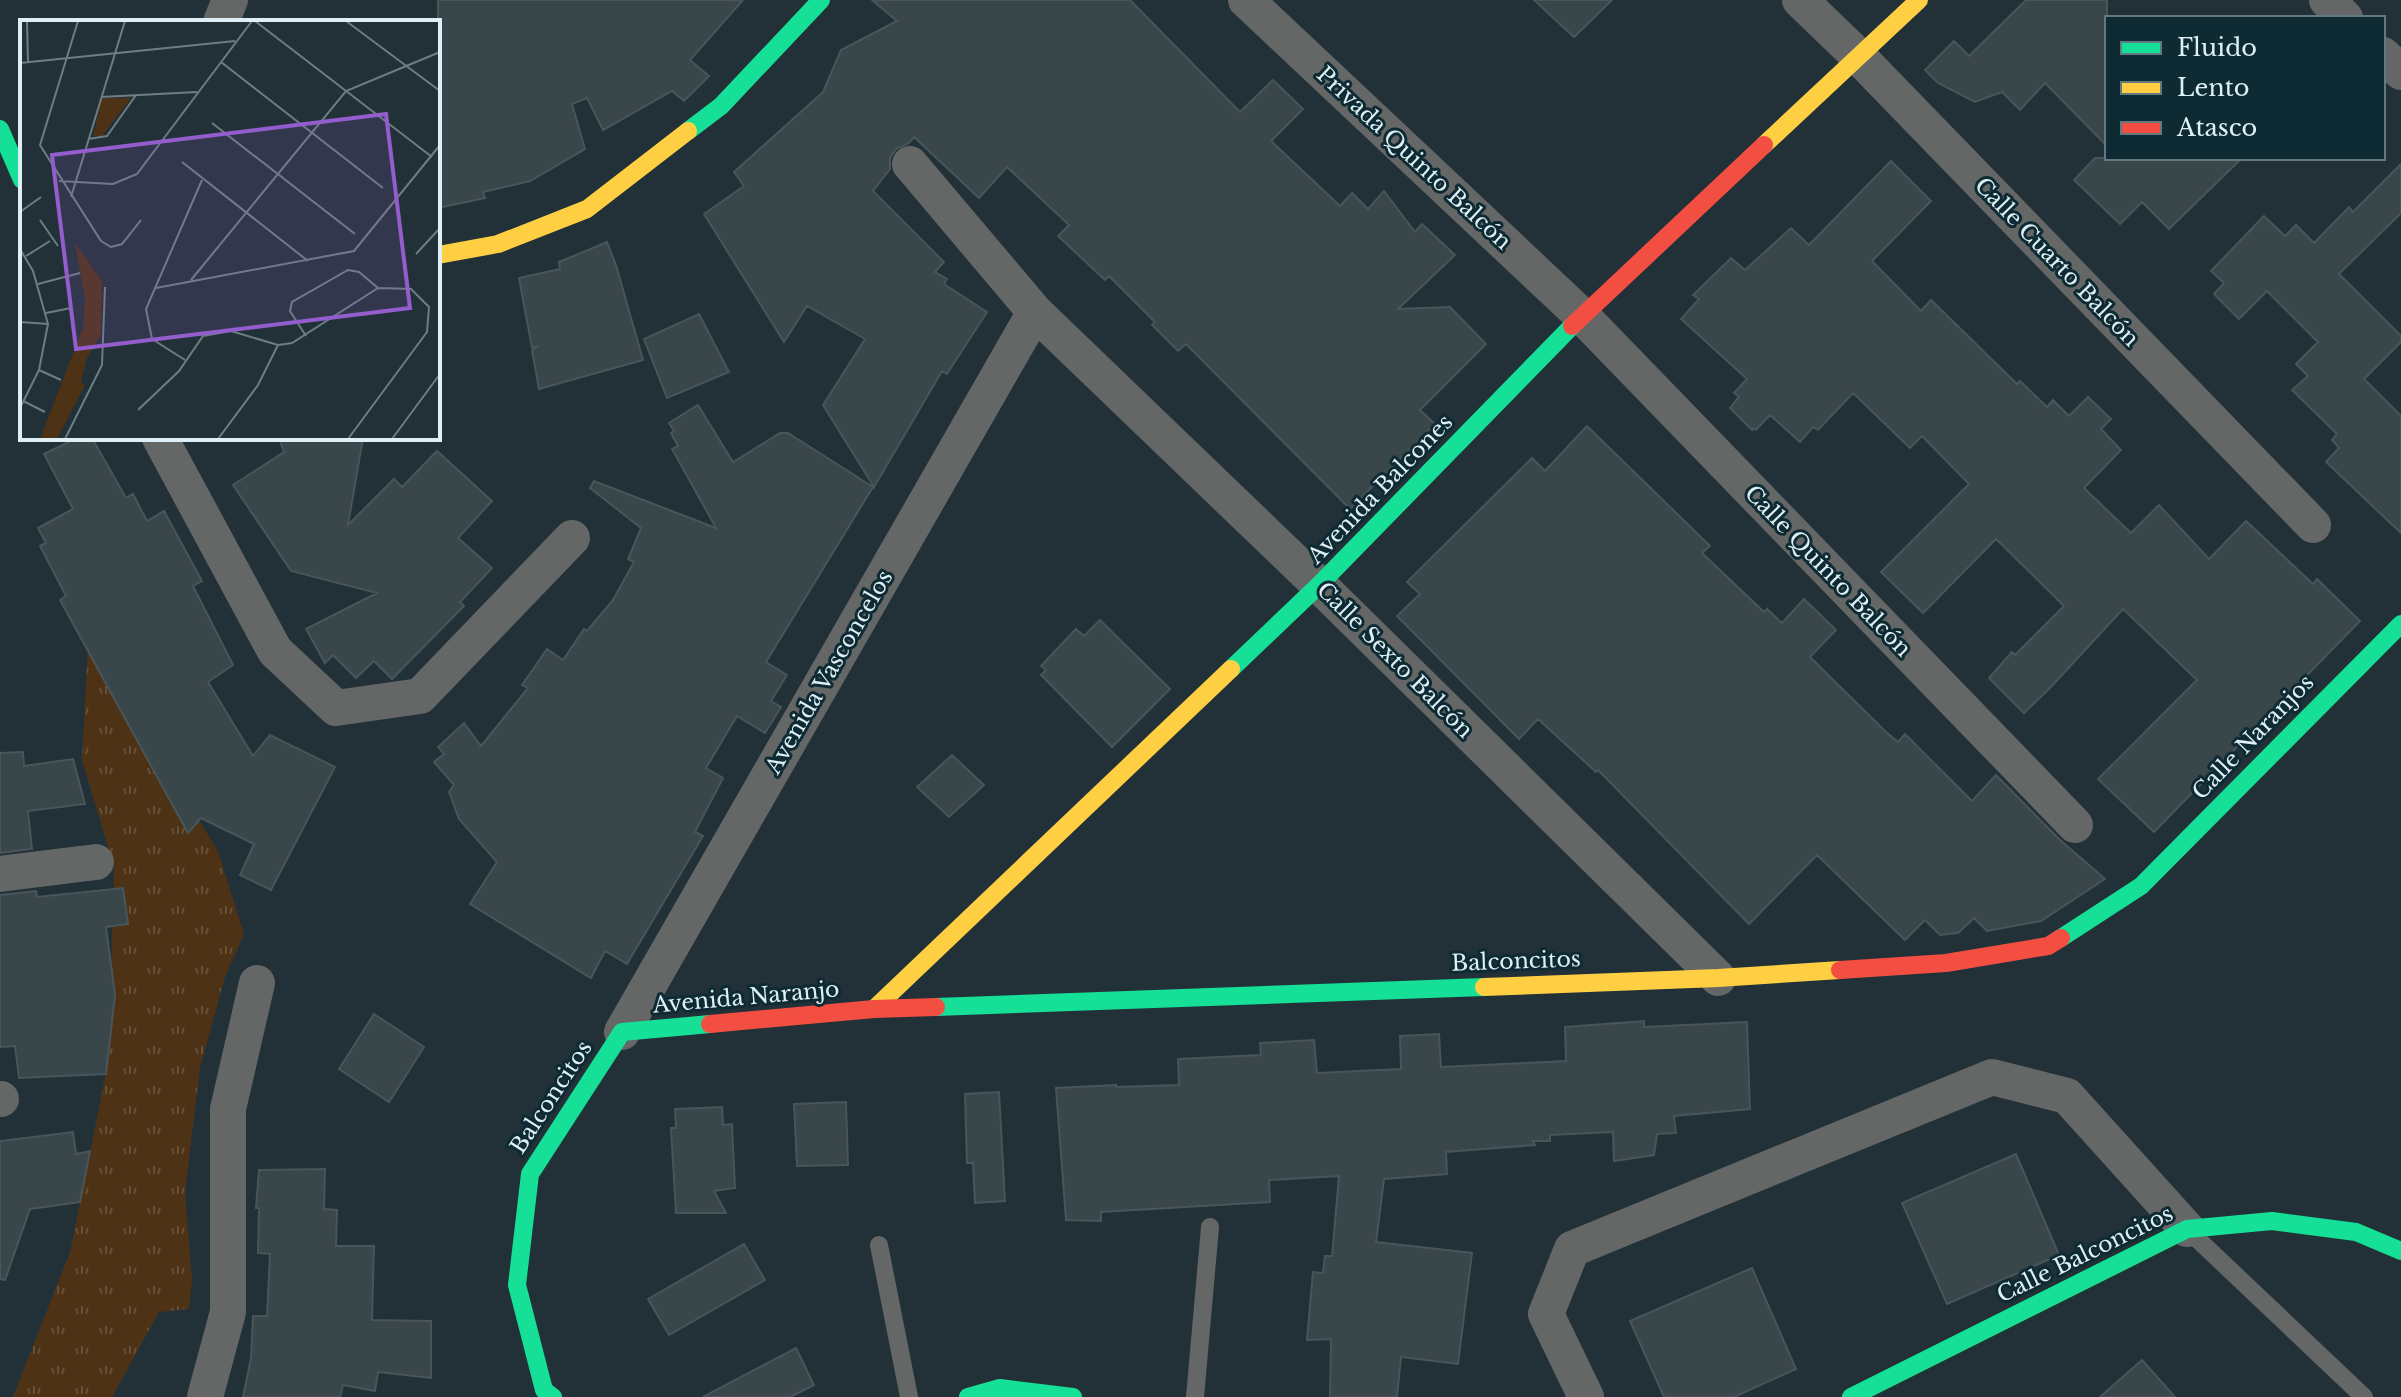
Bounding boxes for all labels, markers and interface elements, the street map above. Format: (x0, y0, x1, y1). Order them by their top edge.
legend (2105, 16, 2385, 160)
inset map (20, 20, 440, 440)
text: Fluido (2177, 33, 2257, 62)
street label: Privada Quinto Balcón (1311, 61, 1517, 255)
text: Lento (2177, 73, 2250, 102)
text: Atasco (2176, 113, 2257, 142)
street label: Calle Cuarto Balcón (1969, 172, 2145, 352)
street label: Avenida Balcones (1301, 409, 1458, 570)
street label: Calle Quinto Balcón (1739, 480, 1917, 662)
street label: Avenida Vasconcelos (759, 565, 898, 780)
street label: Calle Sexto Balcón (1311, 576, 1479, 744)
street label: Calle Naranjos (2187, 669, 2319, 805)
street label: Balconcitos (1451, 945, 1581, 977)
street label: Avenida Naranjo (651, 975, 840, 1019)
street label: Balconcitos (504, 1035, 598, 1159)
street label: Calle Balconcitos (1993, 1200, 2177, 1308)

